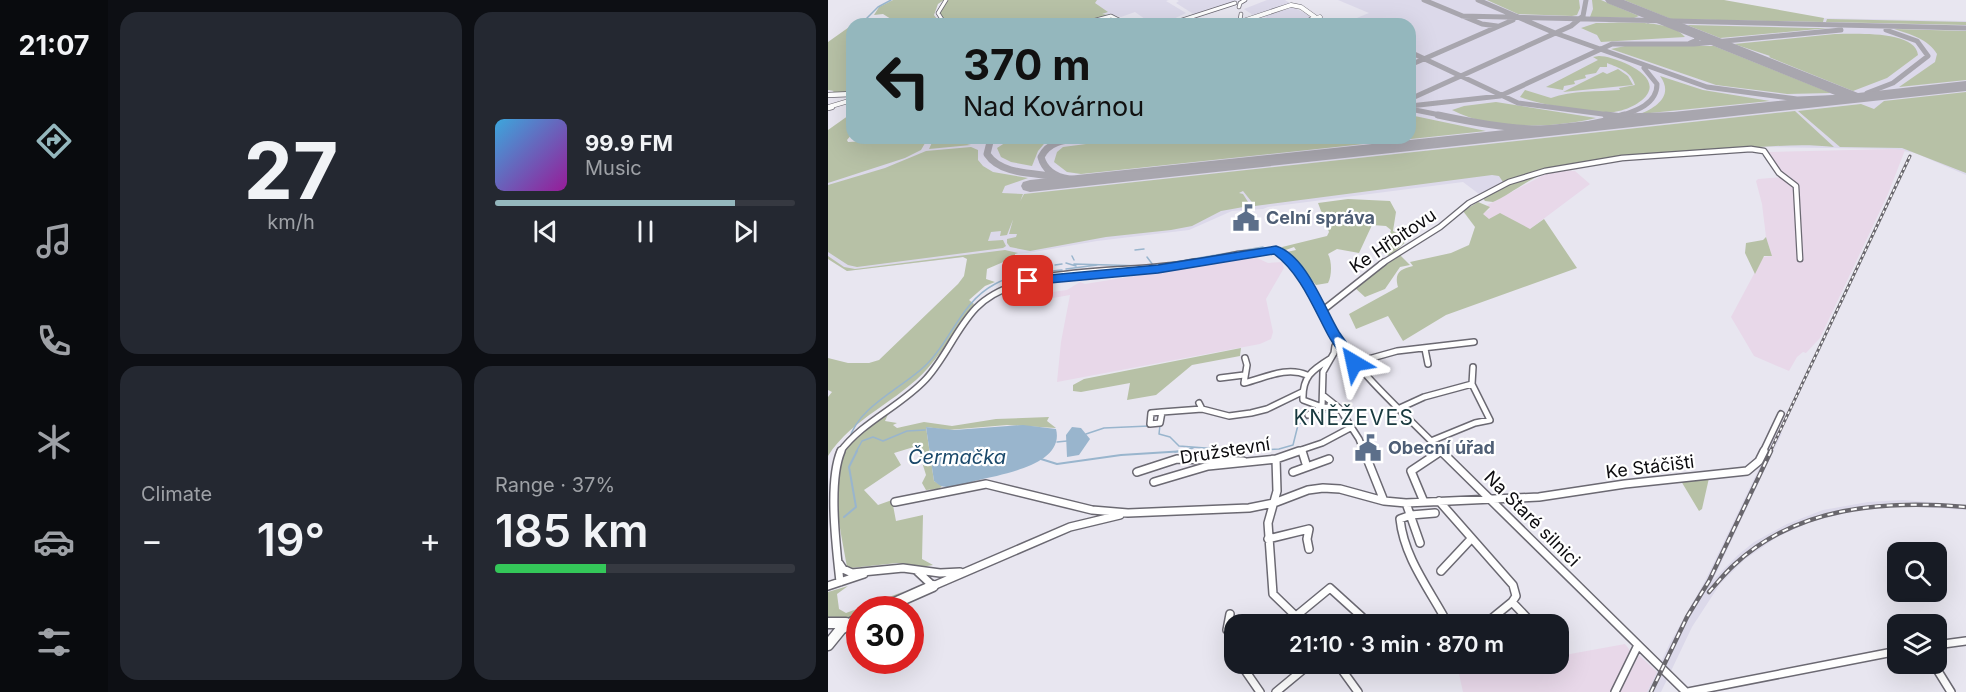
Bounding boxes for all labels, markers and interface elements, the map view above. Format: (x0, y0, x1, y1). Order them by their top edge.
text: 21:07 (18, 29, 90, 62)
text: 370 m (963, 39, 1090, 90)
icon: left (864, 42, 942, 120)
text: Nad Kovárnou (963, 90, 1144, 123)
icon: directions (33, 120, 75, 162)
text: 27 (244, 123, 338, 218)
text: 99.9 FM (585, 130, 673, 156)
text: Music (585, 156, 642, 180)
public building icon: Celní správa (1231, 203, 1261, 233)
street label: Ke Hřbitovu (1346, 204, 1440, 277)
place label: Celní správa (1266, 207, 1375, 228)
text: km/h (267, 210, 315, 234)
icon: previous (529, 215, 562, 248)
icon: pause (629, 215, 662, 248)
icon: next (729, 215, 762, 248)
icon: music (33, 220, 75, 262)
pin (1002, 255, 1053, 306)
icon: arrive (1011, 264, 1044, 297)
icon: phone (33, 320, 75, 362)
position arrow (1322, 331, 1386, 395)
district label: KNĚŽEVES (1294, 404, 1414, 430)
icon: climate (33, 421, 75, 463)
street label: Družstevní (1178, 433, 1272, 468)
public building icon: Obecní úřad (1353, 433, 1383, 463)
place label: Obecní úřad (1388, 437, 1495, 458)
water label: Čermačka (908, 444, 1006, 469)
street label: Ke Stáčišti (1605, 451, 1695, 482)
street label: Na Staré silnici (1480, 467, 1584, 571)
text: Range · 37% (495, 473, 615, 497)
text: Climate (141, 482, 212, 506)
text: 185 km (495, 503, 649, 558)
text: 19° (257, 512, 325, 567)
text: − (141, 520, 163, 560)
text: + (419, 520, 441, 560)
icon: car (33, 521, 75, 563)
map controls (1887, 542, 1947, 674)
button: search (1887, 542, 1947, 602)
speed limit sign: 30 (846, 596, 924, 674)
button: layers (1887, 614, 1947, 674)
icon: filters (33, 621, 75, 663)
text: 21:10 · 3 min · 870 m (1289, 631, 1504, 657)

